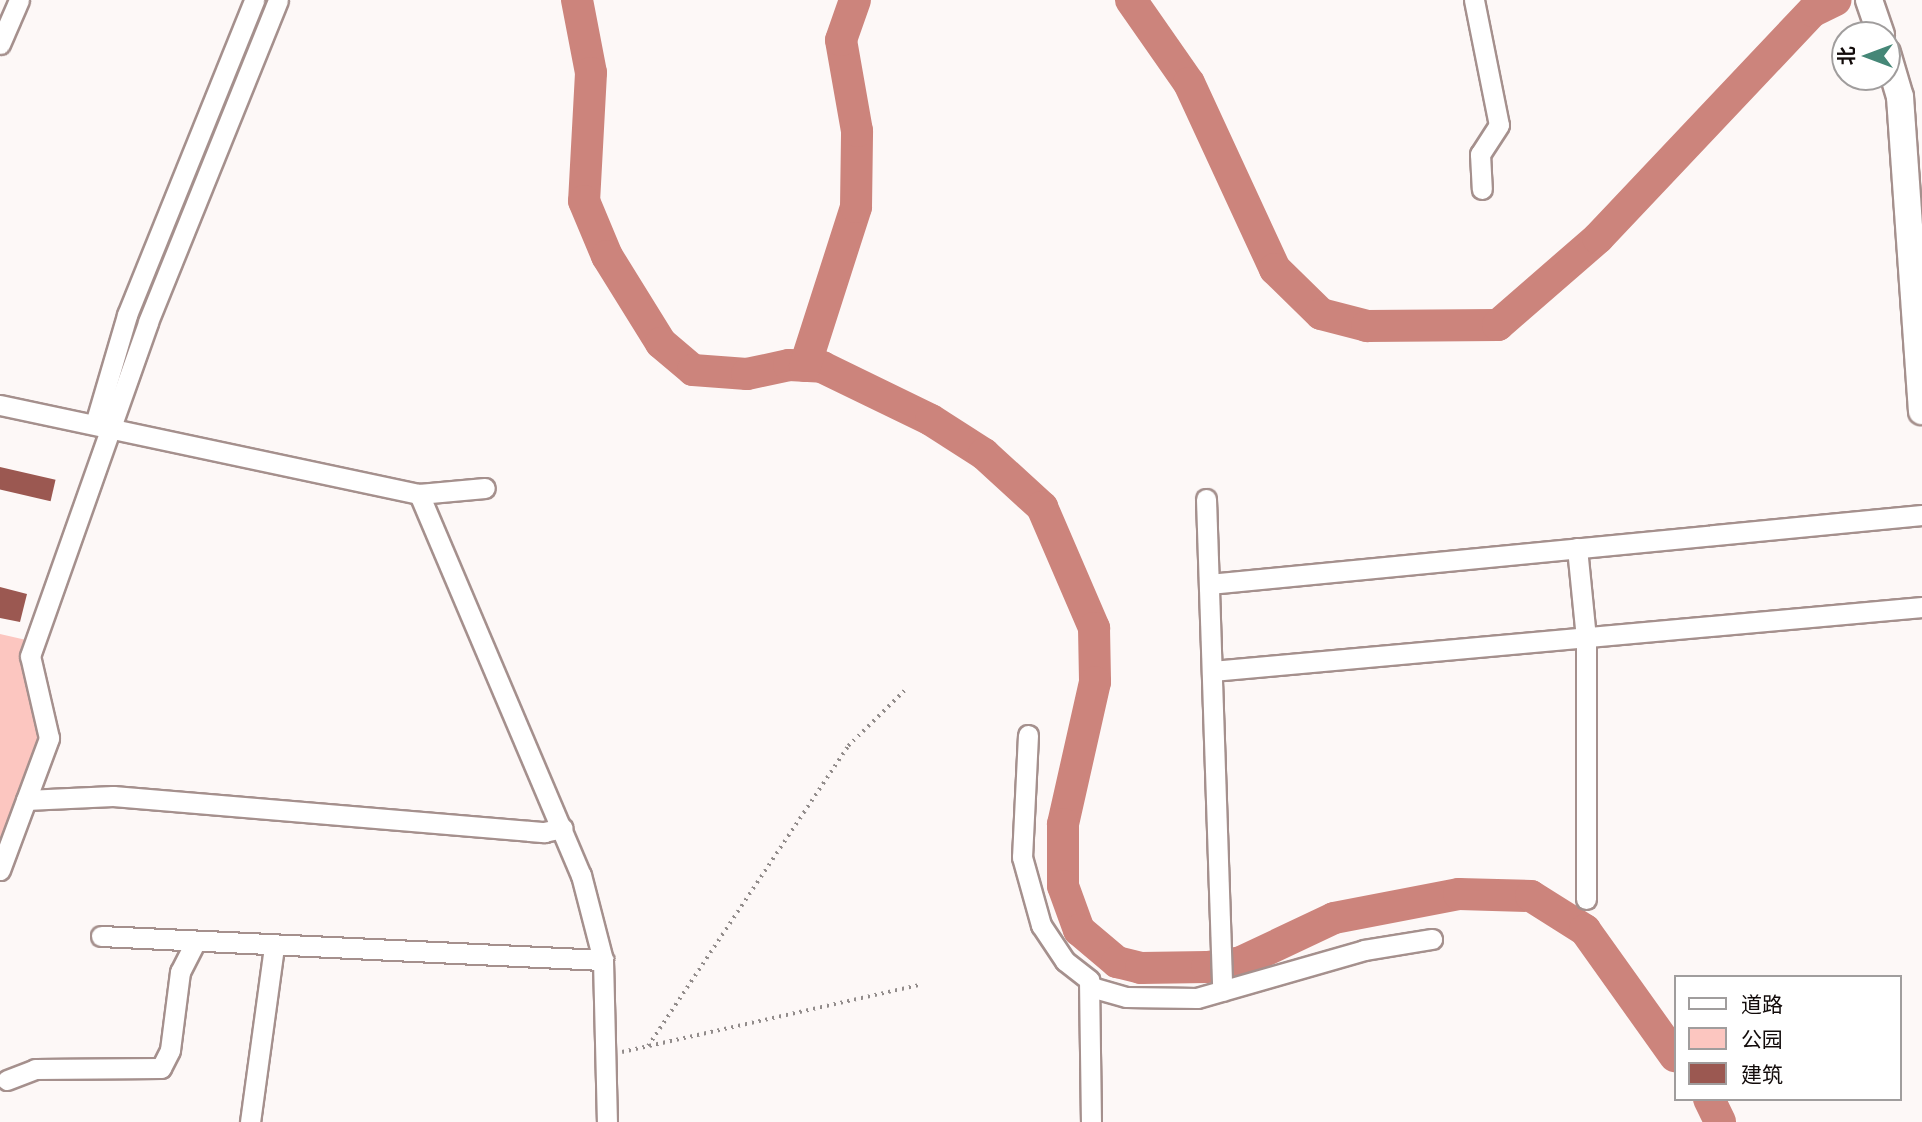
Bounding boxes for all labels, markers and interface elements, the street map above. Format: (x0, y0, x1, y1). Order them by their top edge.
north arrow (1831, 21, 1901, 91)
text: 北 (1833, 47, 1860, 66)
legend (1674, 975, 1901, 1101)
text: 道路 (1741, 990, 1783, 1019)
text: 公园 (1741, 1025, 1783, 1054)
text: 建筑 (1741, 1060, 1783, 1089)

